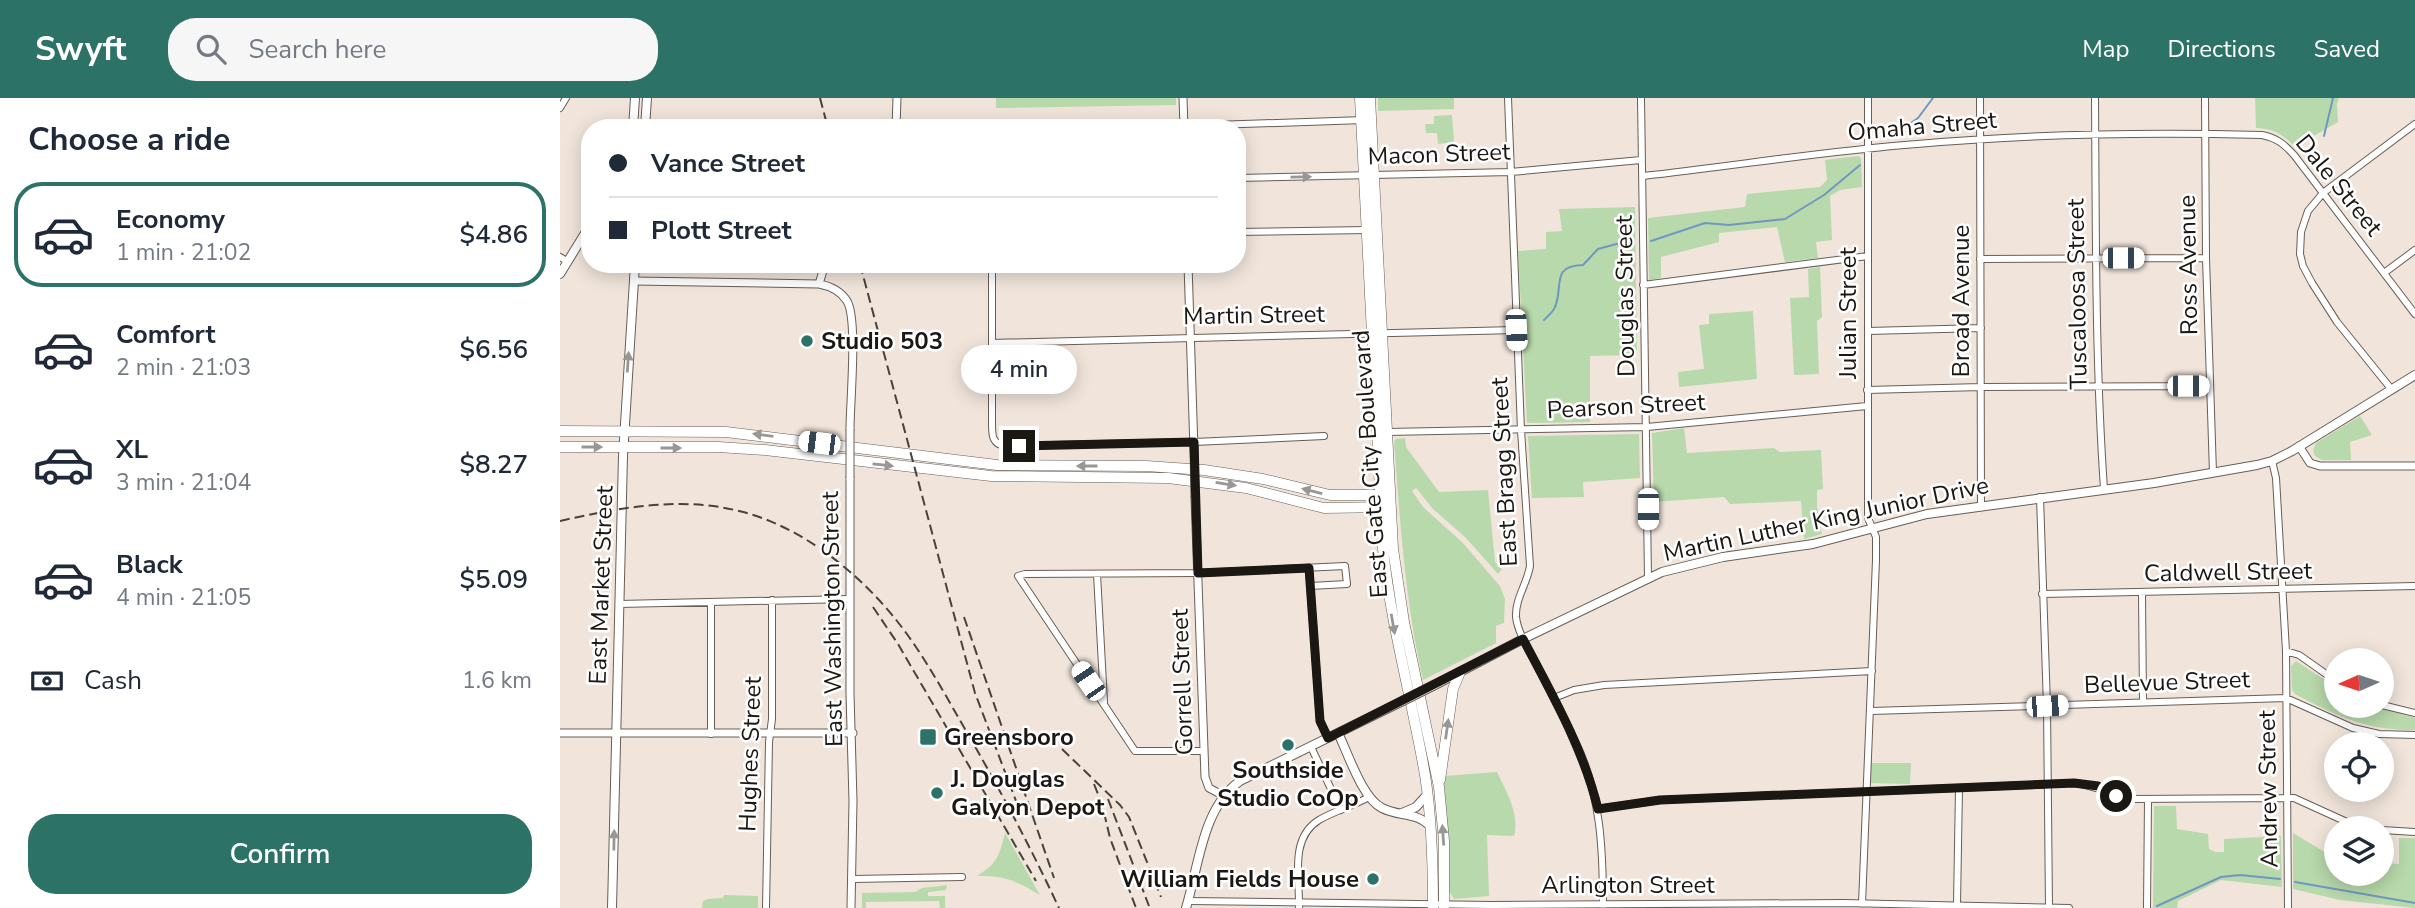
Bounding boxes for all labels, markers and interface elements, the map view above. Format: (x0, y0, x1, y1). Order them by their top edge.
search box (168, 18, 658, 81)
text: Swyft (35, 27, 126, 72)
icon: search (192, 30, 230, 68)
text: Search here (248, 32, 386, 67)
text: Map (2082, 33, 2129, 65)
text: Directions (2167, 33, 2276, 65)
text: Saved (2314, 33, 2380, 65)
street label: Omaha Street (1846, 103, 1999, 148)
text: Choose a ride (28, 118, 230, 161)
street label: Dale Street (2288, 128, 2390, 243)
street label: Macon Street (1367, 135, 1511, 172)
text: Vance Street (651, 146, 805, 181)
one-way arrow (1290, 171, 1312, 182)
street label: Ross Avenue (2171, 195, 2205, 335)
street label: Tuscaloosa Street (2059, 198, 2095, 390)
text: Economy (116, 202, 225, 237)
icon: car (32, 203, 95, 266)
text: Plott Street (651, 213, 792, 248)
street label: Douglas Street (1608, 214, 1642, 377)
text: $4.86 (459, 217, 528, 252)
street label: Broad Avenue (1945, 225, 1977, 377)
text: 1 min · 21:02 (116, 237, 251, 268)
street label: Julian Street (1832, 246, 1864, 380)
car (2103, 248, 2145, 269)
street label: Martin Street (1183, 298, 1326, 332)
car (1505, 308, 1528, 352)
text: Comfort (116, 317, 216, 352)
icon: car (32, 318, 95, 381)
place label: Studio 503 (821, 325, 943, 357)
street label: East Gate City Boulevard (1345, 329, 1395, 599)
text: $6.56 (459, 332, 528, 367)
marker: Studio 503 (799, 333, 815, 349)
callout: 4 min (961, 344, 1077, 394)
one-way arrow (623, 351, 634, 373)
text: 2 min · 21:03 (116, 352, 251, 383)
text: 4 min (990, 354, 1048, 385)
street label: East Bragg Street (1483, 376, 1525, 568)
car (2168, 376, 2210, 397)
street label: Pearson Street (1546, 386, 1707, 426)
one-way arrow (752, 430, 774, 441)
car (797, 430, 842, 456)
route end (1003, 430, 1035, 462)
text: XL (116, 432, 148, 467)
icon: car (32, 433, 95, 496)
one-way arrow (581, 441, 603, 453)
one-way arrow (660, 442, 682, 454)
text: $8.27 (459, 447, 528, 482)
one-way arrow (872, 460, 894, 471)
one-way arrow (1076, 461, 1098, 472)
text: 3 min · 21:04 (116, 467, 251, 498)
street label: Martin Luther King Junior Drive (1660, 469, 1992, 569)
one-way arrow (1215, 479, 1237, 490)
street label: East Market Street (582, 484, 620, 685)
one-way arrow (1301, 485, 1323, 496)
car (1638, 488, 1659, 530)
street label: East Washington Street (814, 490, 850, 747)
text: Black (116, 547, 183, 582)
icon: car (32, 548, 95, 611)
street label: Caldwell Street (2144, 555, 2313, 589)
text: $5.09 (459, 562, 528, 597)
text: 4 min · 21:05 (116, 582, 251, 613)
street label: Gorrell Street (1163, 608, 1201, 756)
one-way arrow (1388, 613, 1399, 635)
north arrow (2324, 648, 2394, 718)
map controls (2324, 648, 2394, 886)
car (1068, 658, 1109, 704)
icon: cash (28, 662, 66, 700)
text: Cash (84, 663, 142, 698)
street label: Bellevue Street (2084, 663, 2251, 701)
text: 1.6 km (462, 665, 532, 696)
street label: Hughes Street (731, 675, 769, 832)
car (2026, 694, 2069, 718)
street label: Andrew Street (2251, 709, 2285, 868)
one-way arrow (1442, 718, 1453, 740)
place label: Greensboro (944, 721, 1074, 753)
marker: Greensboro (918, 727, 938, 747)
button: locate (2324, 732, 2394, 802)
marker: Southside Studio CoOp (1280, 737, 1296, 753)
place label: Southside Studio CoOp (1217, 754, 1359, 814)
place label: J. Douglas Galyon Depot (950, 763, 1105, 823)
route start (2100, 780, 2132, 812)
marker: J. Douglas Galyon Depot (929, 785, 945, 801)
button: Confirm (28, 814, 532, 894)
button: layers (2324, 816, 2394, 886)
one-way arrow (1437, 823, 1448, 845)
one-way arrow (608, 829, 619, 851)
place label: William Fields House (1120, 863, 1359, 895)
street label: Arlington Street (1541, 869, 1715, 901)
marker: William Fields House (1365, 871, 1381, 887)

